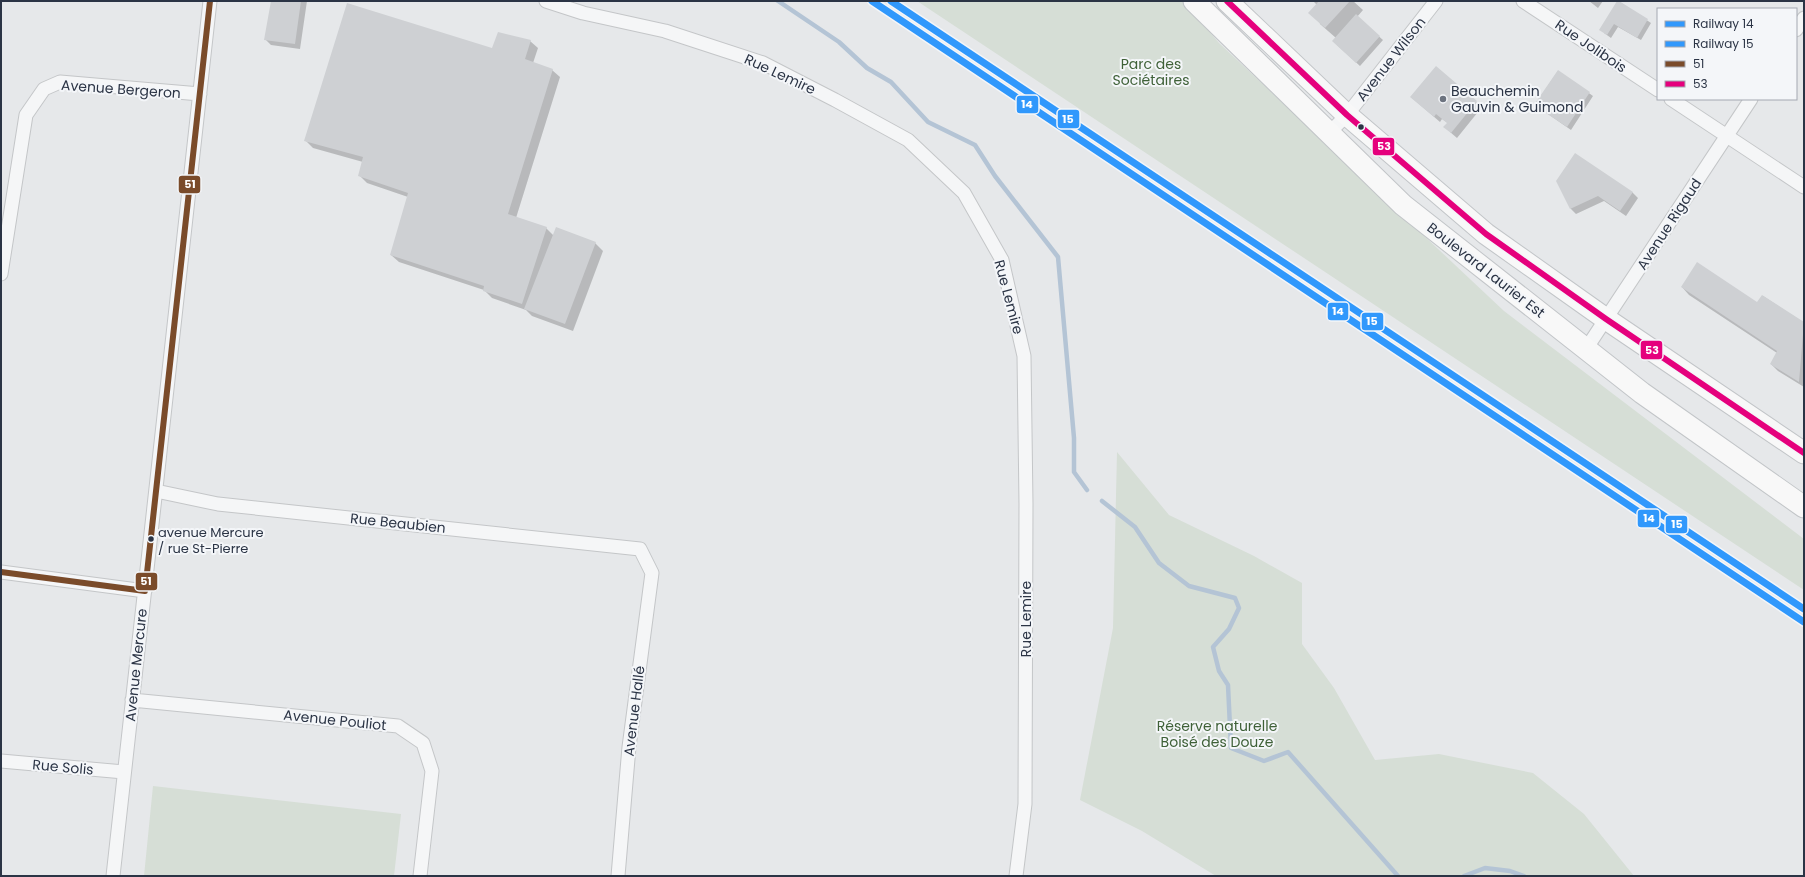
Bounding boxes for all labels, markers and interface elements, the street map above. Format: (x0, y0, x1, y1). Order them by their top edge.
legend (1657, 8, 1797, 100)
street label: Avenue Wilson (1352, 13, 1430, 105)
street label: Rue Jolibois (1551, 15, 1631, 77)
text: Railway 14 (1693, 15, 1754, 32)
text: Railway 15 (1693, 35, 1754, 52)
street label: Rue Lemire (741, 49, 819, 99)
park label: Parc des Sociétaires (1112, 54, 1190, 90)
text: 51 (1693, 55, 1704, 72)
street label: Avenue Bergeron (60, 75, 182, 103)
text: 53 (1693, 75, 1708, 92)
place label: Beauchemin Gauvin & Guimond (1451, 81, 1584, 117)
marker: Beauchemin Gauvin & Guimond (1438, 94, 1448, 104)
line badge: 14 (1016, 95, 1039, 114)
text: 14 (1021, 96, 1033, 112)
line badge: 15 (1057, 109, 1080, 129)
text: 15 (1062, 111, 1074, 127)
unlabelled marker (1356, 122, 1366, 132)
line badge: 53 (1372, 137, 1395, 156)
text: 53 (1377, 138, 1391, 154)
street label: Avenue Rigaud (1632, 174, 1706, 274)
line badge: 51 (178, 175, 201, 194)
text: 51 (184, 176, 196, 192)
street label: Boulevard Laurier Est (1423, 218, 1549, 322)
street label: Rue Lemire (989, 258, 1029, 337)
line badge: 14 (1327, 302, 1349, 321)
text: 14 (1332, 303, 1344, 319)
line badge: 15 (1361, 312, 1384, 331)
text: 15 (1366, 313, 1378, 329)
line badge: 53 (1640, 340, 1663, 360)
text: 53 (1645, 342, 1659, 358)
street label: Rue Beaubien (349, 508, 447, 538)
line badge: 14 (1637, 509, 1660, 528)
text: 14 (1643, 510, 1655, 526)
line badge: 15 (1665, 515, 1688, 534)
text: 15 (1671, 516, 1683, 532)
place label: avenue Mercure / rue St-Pierre (158, 523, 264, 558)
marker: avenue Mercure / rue St-Pierre (146, 534, 156, 544)
line badge: 51 (135, 572, 158, 591)
text: 51 (140, 573, 152, 589)
street label: Rue Lemire (1016, 580, 1036, 657)
street label: Avenue Mercure (120, 607, 152, 723)
street label: Avenue Hallé (619, 664, 650, 757)
street label: Avenue Pouliot (283, 705, 387, 735)
park label: Réserve naturelle Boisé des Douze (1157, 716, 1278, 752)
street label: Rue Solis (32, 754, 94, 780)

